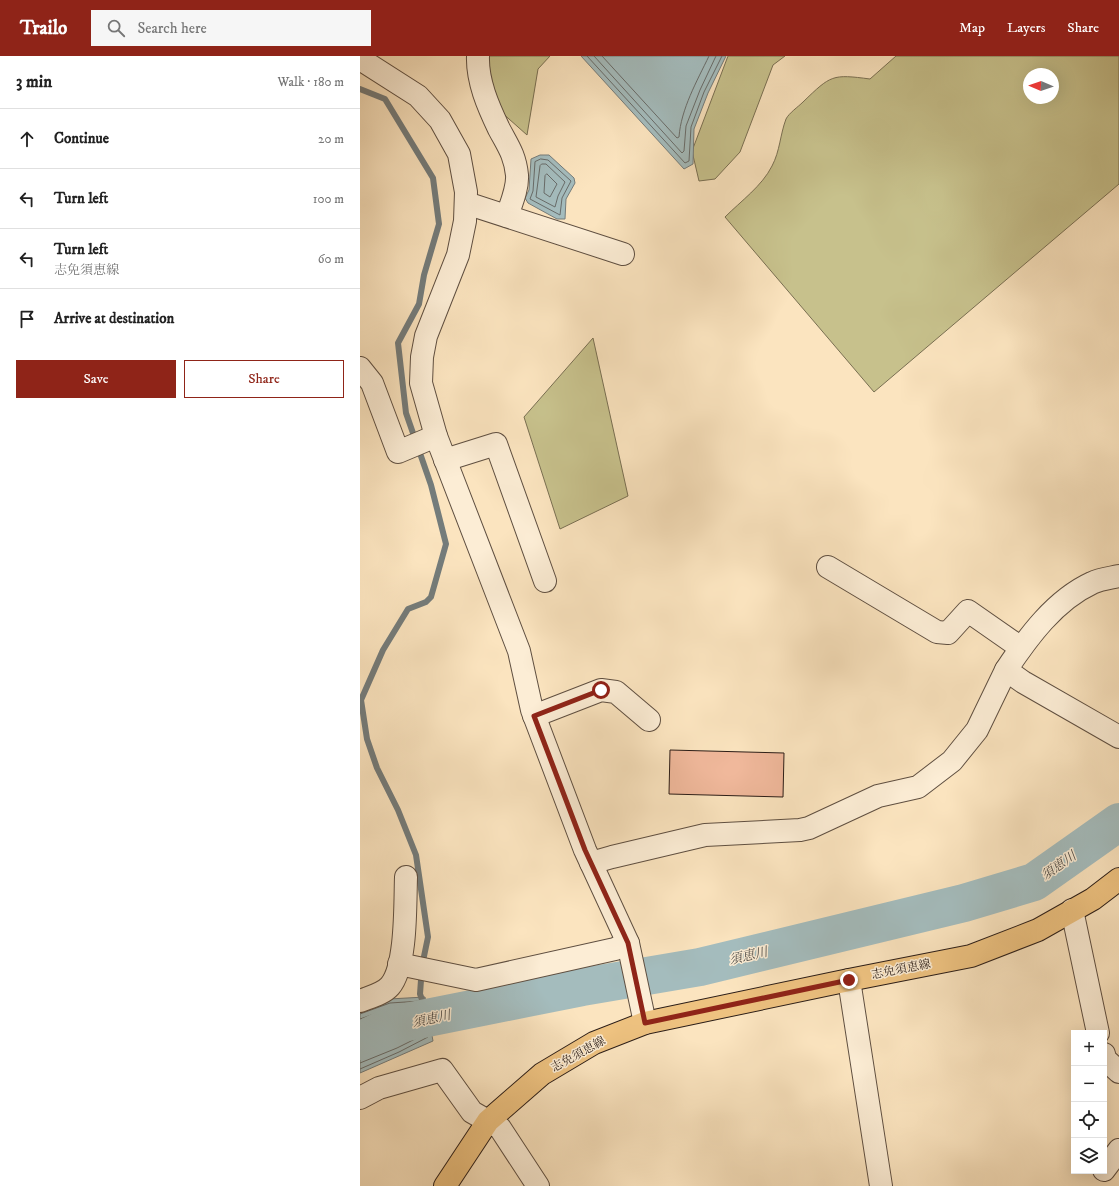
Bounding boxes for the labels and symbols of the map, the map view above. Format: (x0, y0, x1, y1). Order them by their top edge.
north arrow (1023, 68, 1059, 104)
route start (592, 681, 610, 699)
water label: 須恵川 (1038, 847, 1081, 884)
water label: 須恵川 (727, 943, 771, 968)
street label: 志免須恵線 (870, 956, 932, 983)
route end (840, 971, 858, 989)
water label: 須恵川 (410, 1007, 454, 1031)
street label: 志免須恵線 (548, 1033, 608, 1076)

